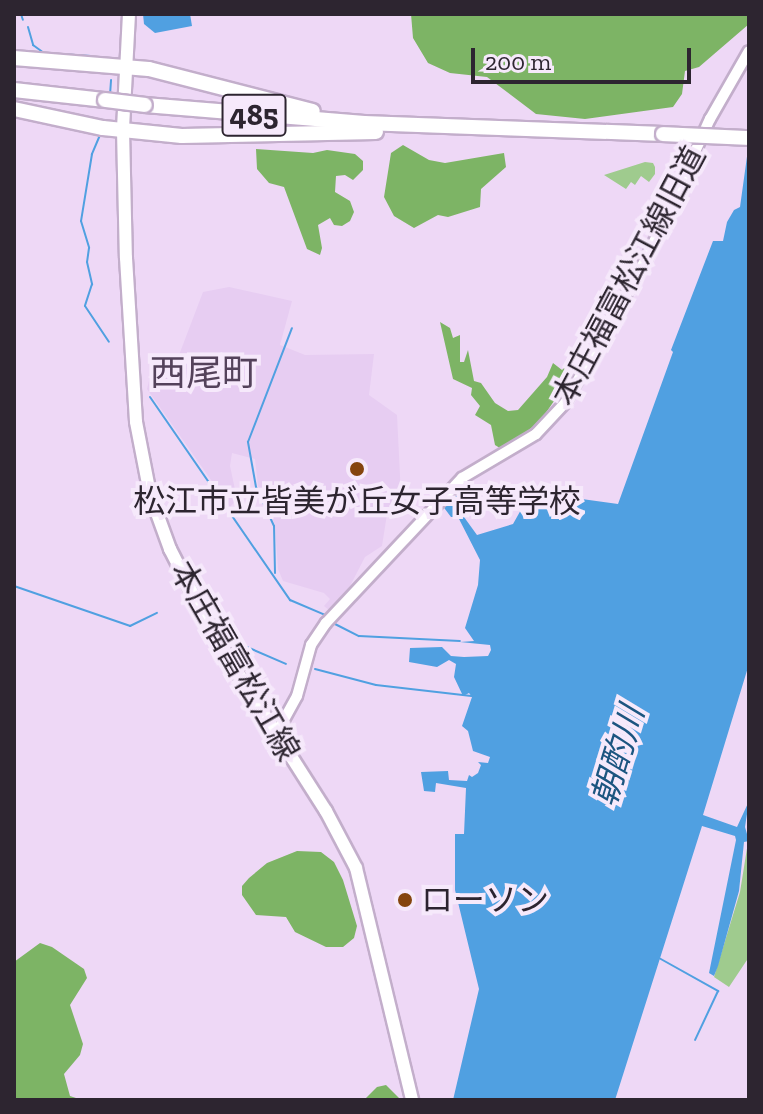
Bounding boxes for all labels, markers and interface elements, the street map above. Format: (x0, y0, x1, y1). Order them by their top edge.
scale bar (475, 32, 695, 82)
text: 200 m (485, 47, 551, 76)
road number: 485 (220, 89, 288, 141)
street label: 本庄福富松江線旧道 (544, 140, 714, 412)
district label: 西尾町 (150, 351, 258, 395)
marker: 松江市立皆美が丘女子高等学校 (348, 460, 366, 478)
place label: 松江市立皆美が丘女子高等学校 (133, 482, 581, 520)
street label: 本庄福富松江線 (162, 554, 308, 768)
water label: 朝酌川 (584, 701, 652, 811)
place label: ローソン (421, 881, 549, 919)
marker: ローソン (396, 891, 414, 909)

